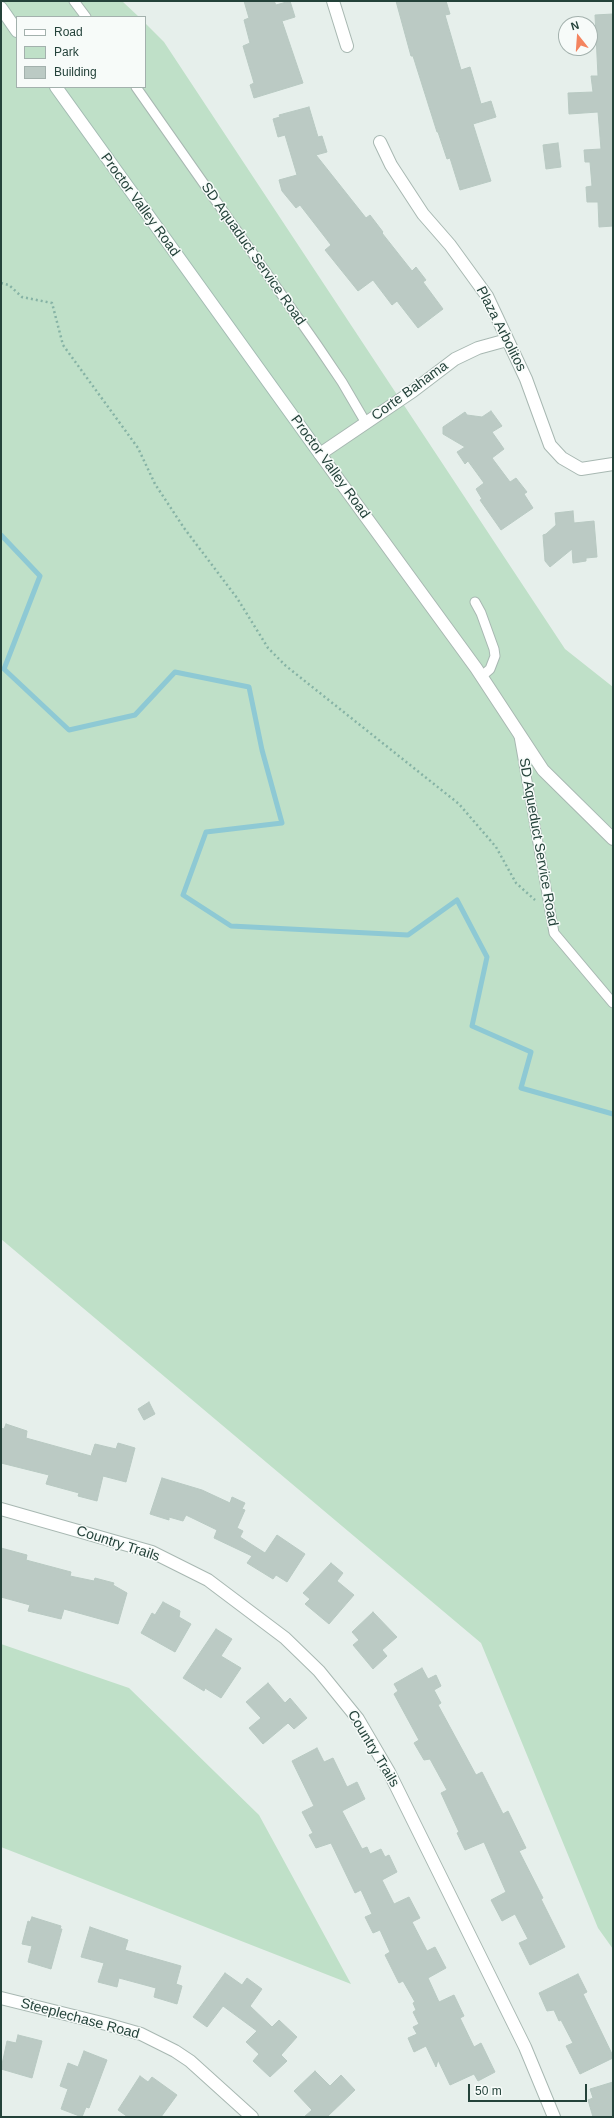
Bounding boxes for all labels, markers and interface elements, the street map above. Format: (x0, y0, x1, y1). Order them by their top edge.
legend (16, 16, 146, 88)
north arrow (558, 16, 598, 56)
text: N (569, 19, 580, 32)
text: Road (54, 25, 83, 39)
text: Park (54, 45, 79, 59)
text: Building (54, 65, 97, 79)
street label: Proctor Valley Road (97, 150, 183, 260)
street label: SD Aquaduct Service Road (197, 179, 309, 329)
street label: Plaza Arbolitos (472, 284, 530, 374)
street label: Corte Bahama (369, 358, 451, 424)
street label: Proctor Valley Road (287, 412, 373, 522)
street label: SD Aqueduct Service Road (515, 757, 561, 927)
street label: Country Trails (74, 1523, 162, 1565)
street label: Country Trails (343, 1708, 403, 1790)
street label: Steeplechase Road (19, 1995, 141, 2043)
scale bar (470, 2076, 589, 2102)
text: 50 m (475, 2084, 502, 2098)

